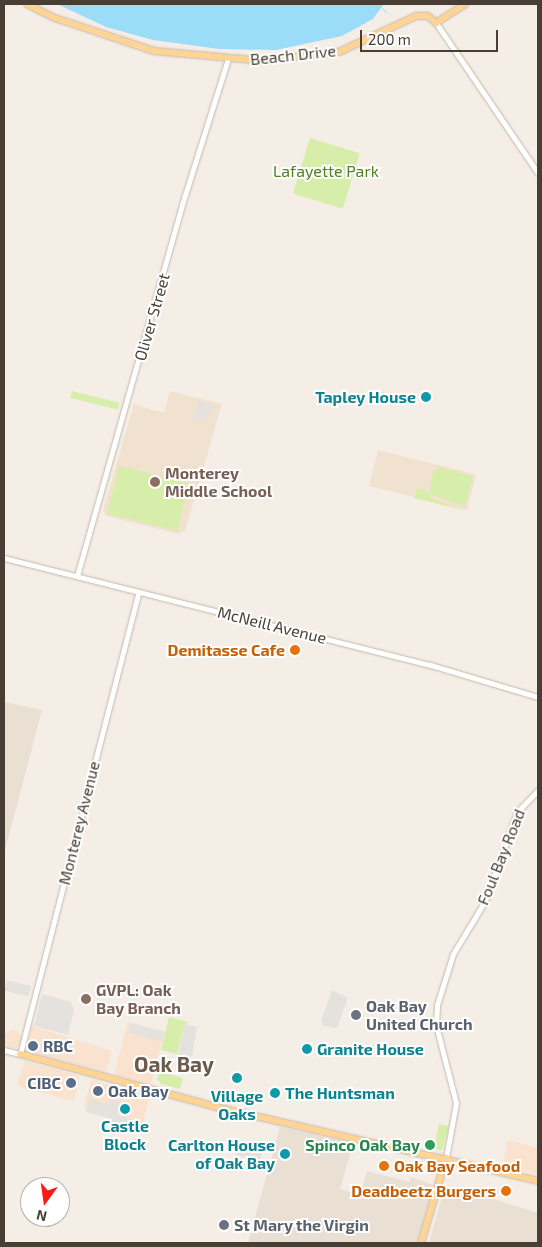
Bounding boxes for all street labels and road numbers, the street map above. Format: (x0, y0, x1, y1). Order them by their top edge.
street label: Beach Drive (249, 41, 337, 69)
street label: Oliver Street (130, 271, 174, 363)
street label: McNeill Avenue (215, 602, 329, 648)
street label: Monterey Avenue (54, 759, 104, 887)
street label: Foul Bay Road (473, 806, 529, 908)

